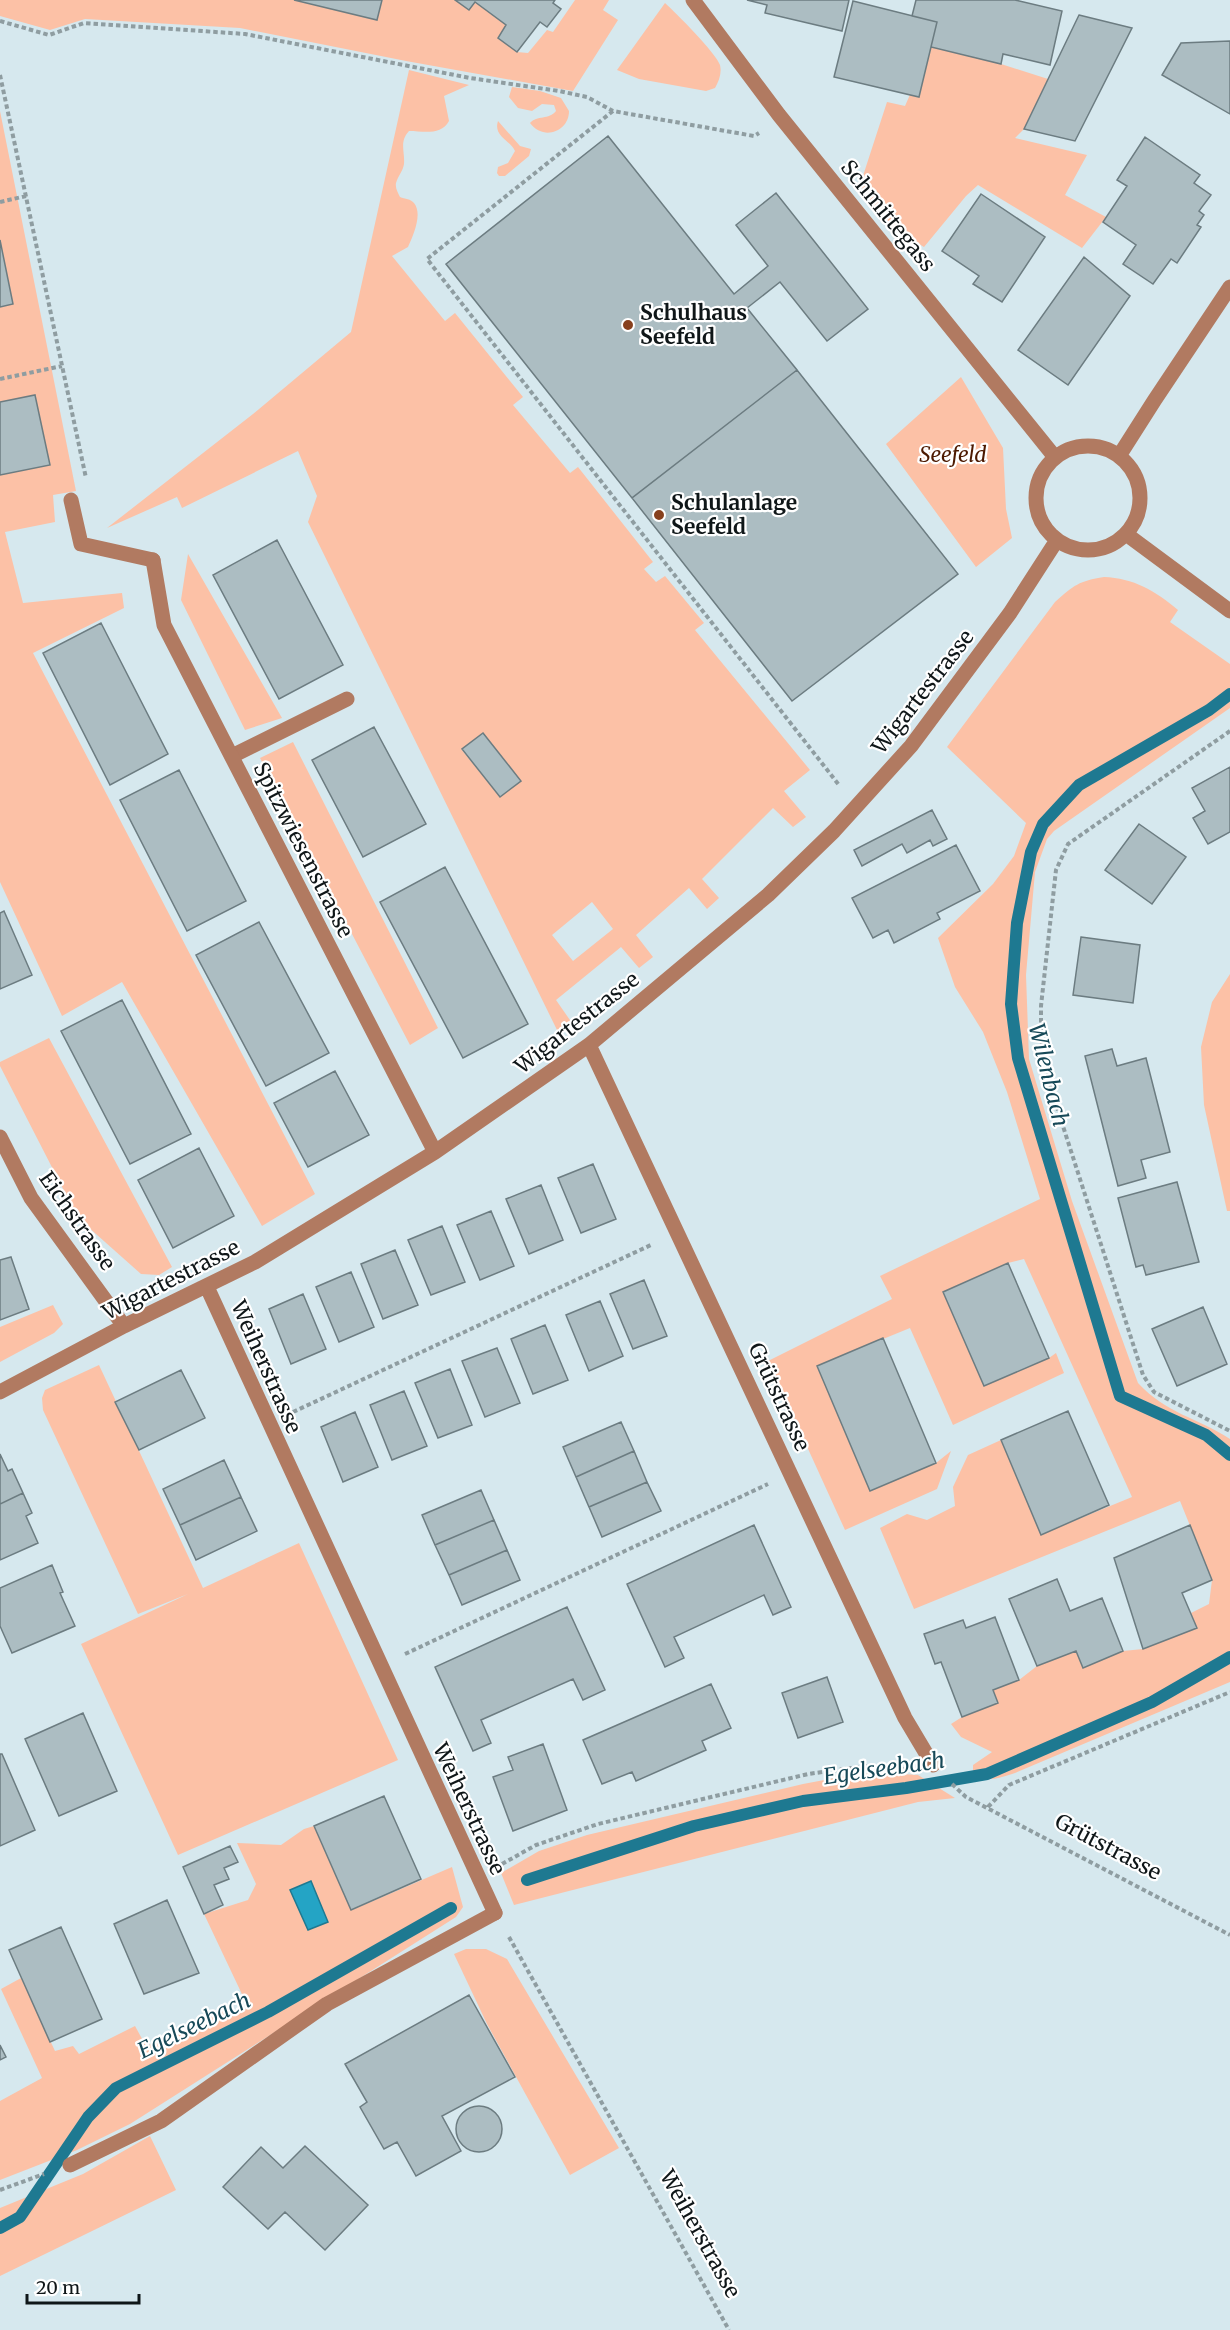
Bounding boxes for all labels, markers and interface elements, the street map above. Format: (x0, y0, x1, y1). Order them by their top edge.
street label: Schmittegass (835, 154, 942, 277)
place label: Schulhaus Seefeld (640, 299, 747, 350)
marker: Schulhaus Seefeld (621, 318, 635, 332)
park label: Seefeld (919, 441, 987, 468)
place label: Schulanlage Seefeld (671, 489, 797, 540)
marker: Schulanlage Seefeld (652, 508, 666, 522)
street label: Wigartestrasse (865, 624, 980, 760)
street label: Spitzwiesenstrasse (248, 758, 359, 942)
street label: Wigartestrasse (508, 966, 644, 1080)
water label: Wilenbach (1023, 1020, 1075, 1130)
street label: Eichstrasse (33, 1166, 121, 1276)
street label: Wigartestrasse (97, 1233, 244, 1326)
street label: Weiherstrasse (225, 1295, 308, 1437)
street label: Grütstrasse (743, 1338, 816, 1455)
street label: Weiherstrasse (427, 1738, 512, 1879)
water label: Egelseebach (822, 1746, 946, 1790)
street label: Grütstrasse (1051, 1807, 1166, 1886)
water label: Egelseebach (133, 1986, 255, 2064)
street label: Weiherstrasse (654, 2164, 747, 2303)
scale bar (27, 2267, 140, 2305)
text: 20 m (36, 2276, 80, 2299)

